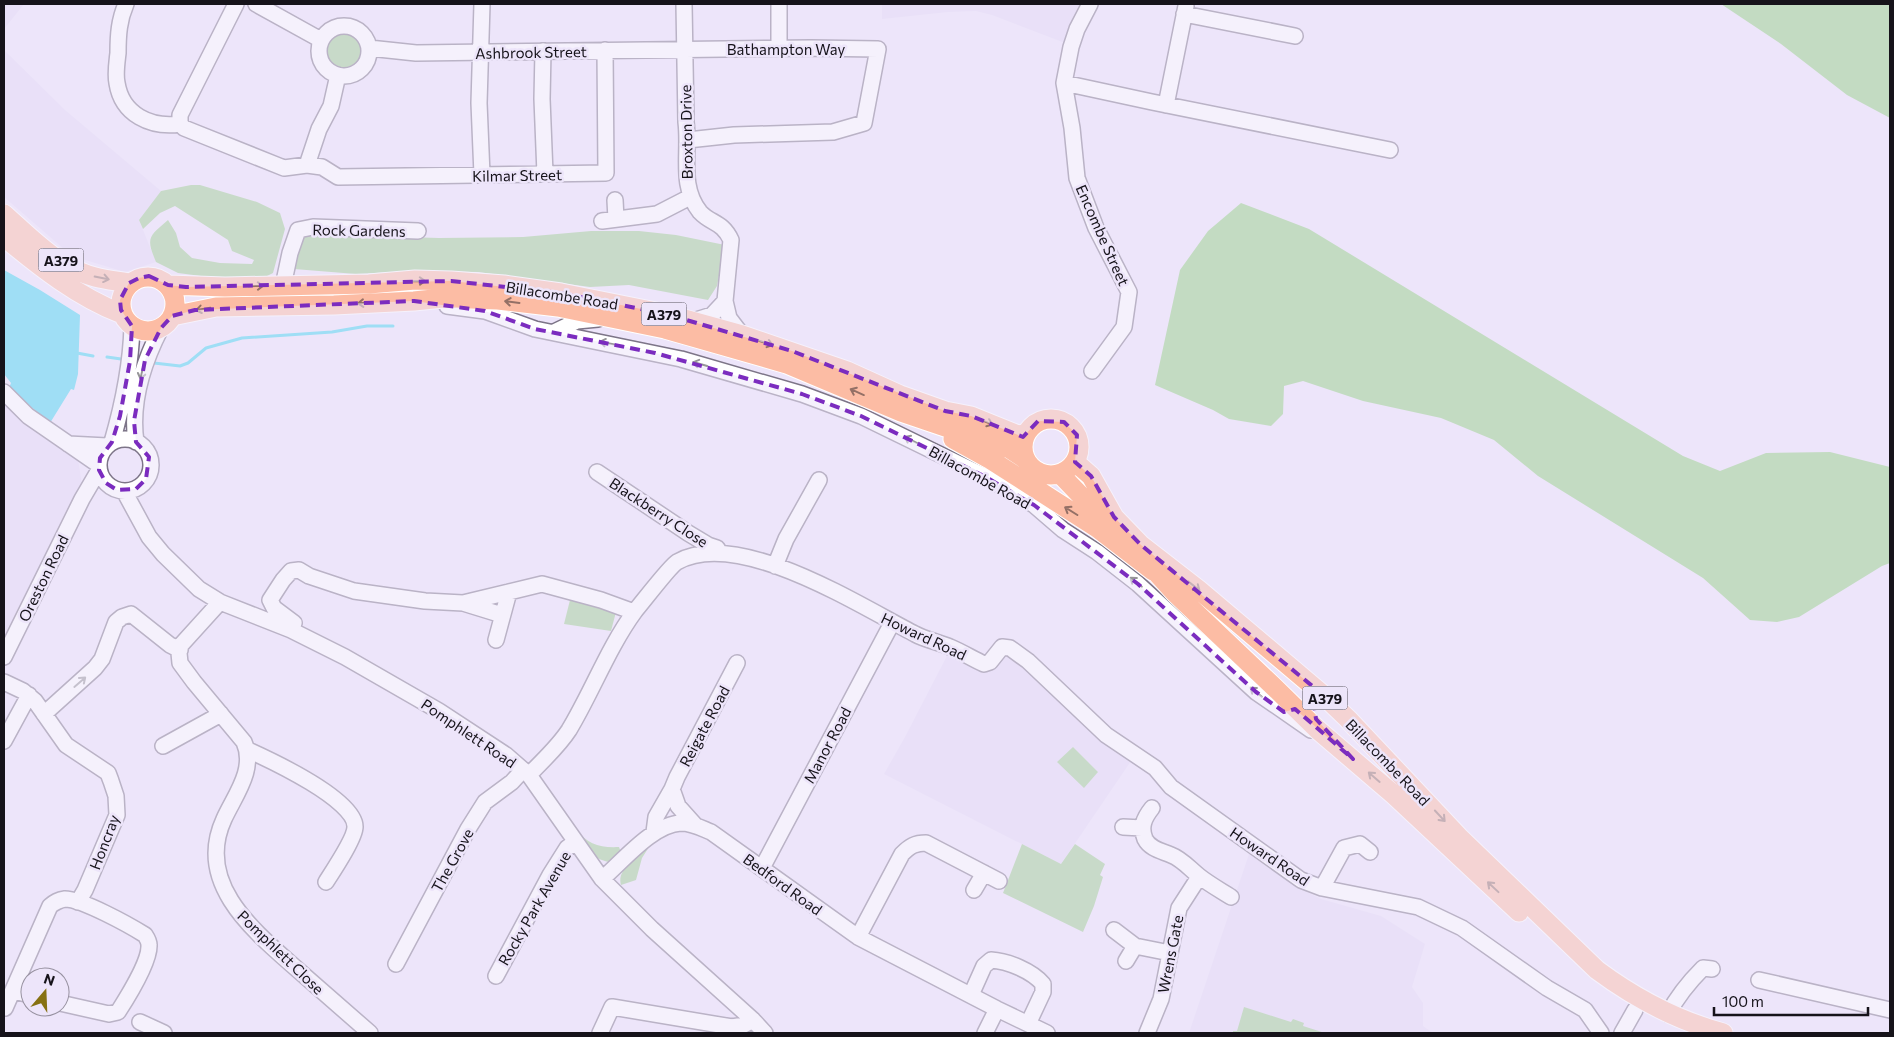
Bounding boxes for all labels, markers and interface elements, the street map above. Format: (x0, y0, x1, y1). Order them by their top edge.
street label: Bathampton Way (727, 40, 845, 58)
street label: Ashbrook Street (475, 42, 587, 62)
street label: Broxton Drive (676, 84, 696, 180)
street label: Kilmar Street (472, 165, 562, 185)
street label: Encombe Street (1073, 182, 1133, 288)
street label: Rock Gardens (312, 220, 406, 240)
road number: A379 (38, 248, 84, 272)
one-way arrow (93, 274, 109, 284)
one-way arrow (410, 276, 426, 286)
street label: Billacombe Road (505, 277, 619, 313)
one-way arrow (247, 282, 263, 291)
one-way arrow (504, 297, 520, 307)
one-way arrow (357, 299, 373, 308)
road number: A379 (642, 302, 686, 326)
one-way arrow (195, 304, 211, 314)
one-way arrow (599, 338, 615, 348)
one-way arrow (758, 338, 774, 348)
one-way arrow (692, 359, 708, 369)
one-way arrow (137, 364, 146, 380)
one-way arrow (850, 387, 865, 397)
one-way arrow (977, 418, 993, 427)
one-way arrow (903, 435, 918, 445)
street label: Billacombe Road (926, 442, 1034, 512)
street label: Blackberry Close (606, 473, 712, 551)
one-way arrow (1065, 506, 1079, 516)
street label: Oreston Road (14, 532, 72, 624)
one-way arrow (1129, 577, 1142, 588)
one-way arrow (1187, 580, 1200, 591)
street label: Howard Road (879, 608, 969, 664)
one-way arrow (74, 676, 87, 687)
street label: Reigate Road (675, 682, 733, 770)
one-way arrow (1250, 686, 1263, 697)
road number: A379 (1302, 686, 1348, 710)
street label: Pomphlett Road (418, 695, 520, 771)
street label: Manor Road (799, 704, 855, 786)
street label: Billacombe Road (1342, 715, 1434, 809)
one-way arrow (1367, 771, 1380, 783)
one-way arrow (1434, 810, 1446, 823)
street label: Honcray (85, 812, 123, 872)
street label: Howard Road (1227, 823, 1313, 889)
street label: The Grove (427, 825, 477, 895)
street label: Rocky Park Avenue (494, 848, 574, 968)
street label: Bedford Road (740, 849, 826, 919)
one-way arrow (1486, 881, 1499, 893)
street label: Pomphlett Close (234, 906, 328, 998)
street label: Wrens Gate (1154, 913, 1186, 995)
north arrow (20, 967, 70, 1017)
text: N (42, 969, 57, 989)
scale bar (1714, 984, 1868, 1016)
text: 100 m (1722, 992, 1764, 1010)

